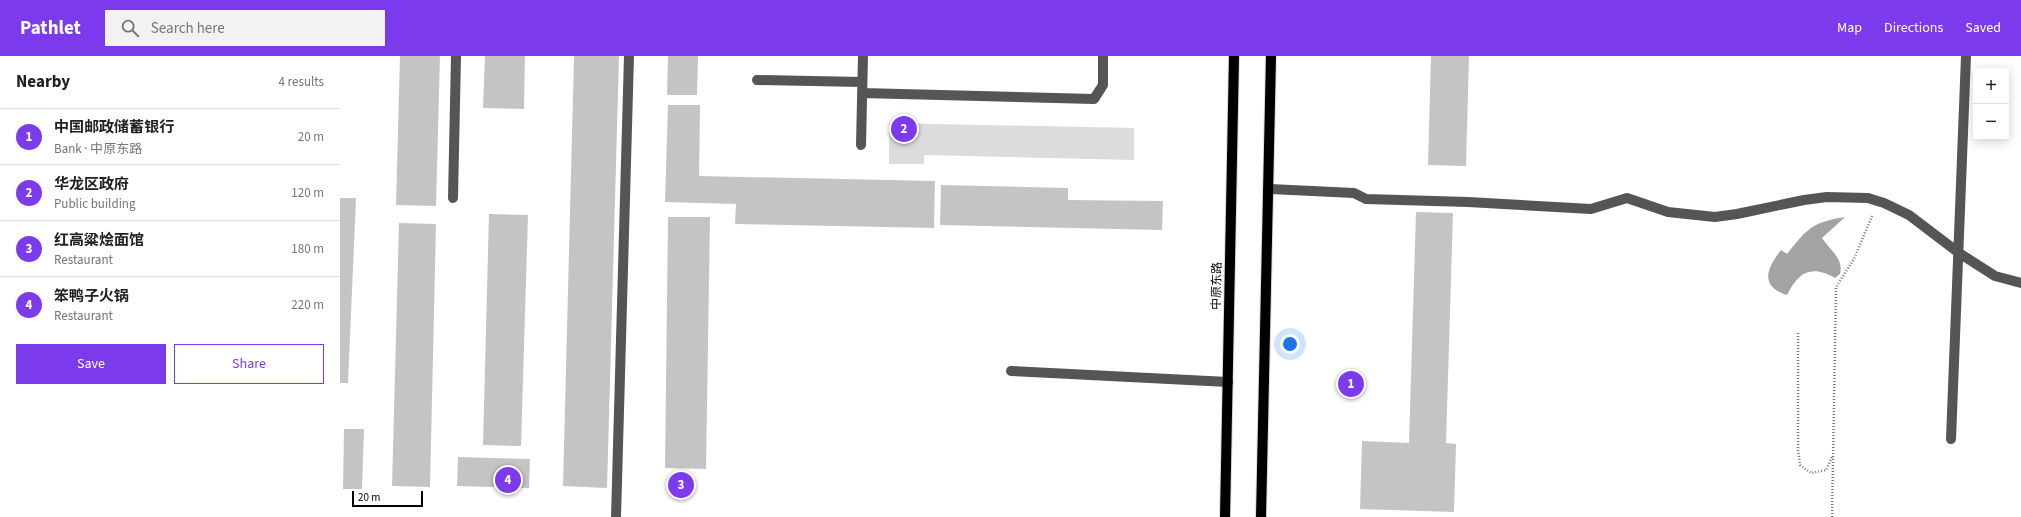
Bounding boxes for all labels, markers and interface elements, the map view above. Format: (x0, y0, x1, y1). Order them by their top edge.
search box (105, 10, 385, 46)
text: Pathlet (20, 15, 81, 42)
icon: search (119, 17, 141, 39)
text: Search here (151, 18, 225, 39)
text: Map (1837, 18, 1862, 38)
text: Directions (1884, 18, 1943, 38)
text: Saved (1965, 18, 2001, 38)
map controls (1973, 68, 2009, 140)
button: + (1973, 68, 2009, 104)
text: Nearby (16, 70, 70, 94)
text: 4 results (279, 73, 324, 91)
button: − (1973, 104, 2009, 140)
pin: 2 (891, 114, 917, 144)
text: 中国邮政储蓄银行 (54, 117, 174, 138)
text: 1 (26, 128, 32, 146)
text: 20 m (298, 128, 324, 146)
text: Bank · 中原东路 (54, 140, 142, 158)
text: 华龙区政府 (54, 174, 129, 195)
text: 2 (26, 184, 32, 202)
text: 120 m (291, 184, 324, 202)
text: Public building (54, 195, 136, 213)
text: 红高粱烩面馆 (54, 230, 144, 251)
text: 3 (26, 240, 32, 258)
text: 180 m (291, 240, 324, 258)
text: Restaurant (54, 251, 113, 269)
street label: 中原东路 (1208, 262, 1226, 310)
text: 笨鸭子火锅 (54, 286, 129, 307)
text: 4 (26, 296, 32, 314)
text: 220 m (291, 296, 324, 314)
text: Restaurant (54, 307, 113, 325)
your location (1280, 334, 1300, 354)
button: Save (16, 344, 166, 384)
button: Share (174, 344, 324, 384)
pin: 1 (1338, 369, 1364, 399)
pin: 4 (495, 465, 521, 495)
pin: 3 (668, 470, 694, 500)
scale bar (352, 489, 423, 508)
text: 20 m (358, 490, 380, 505)

